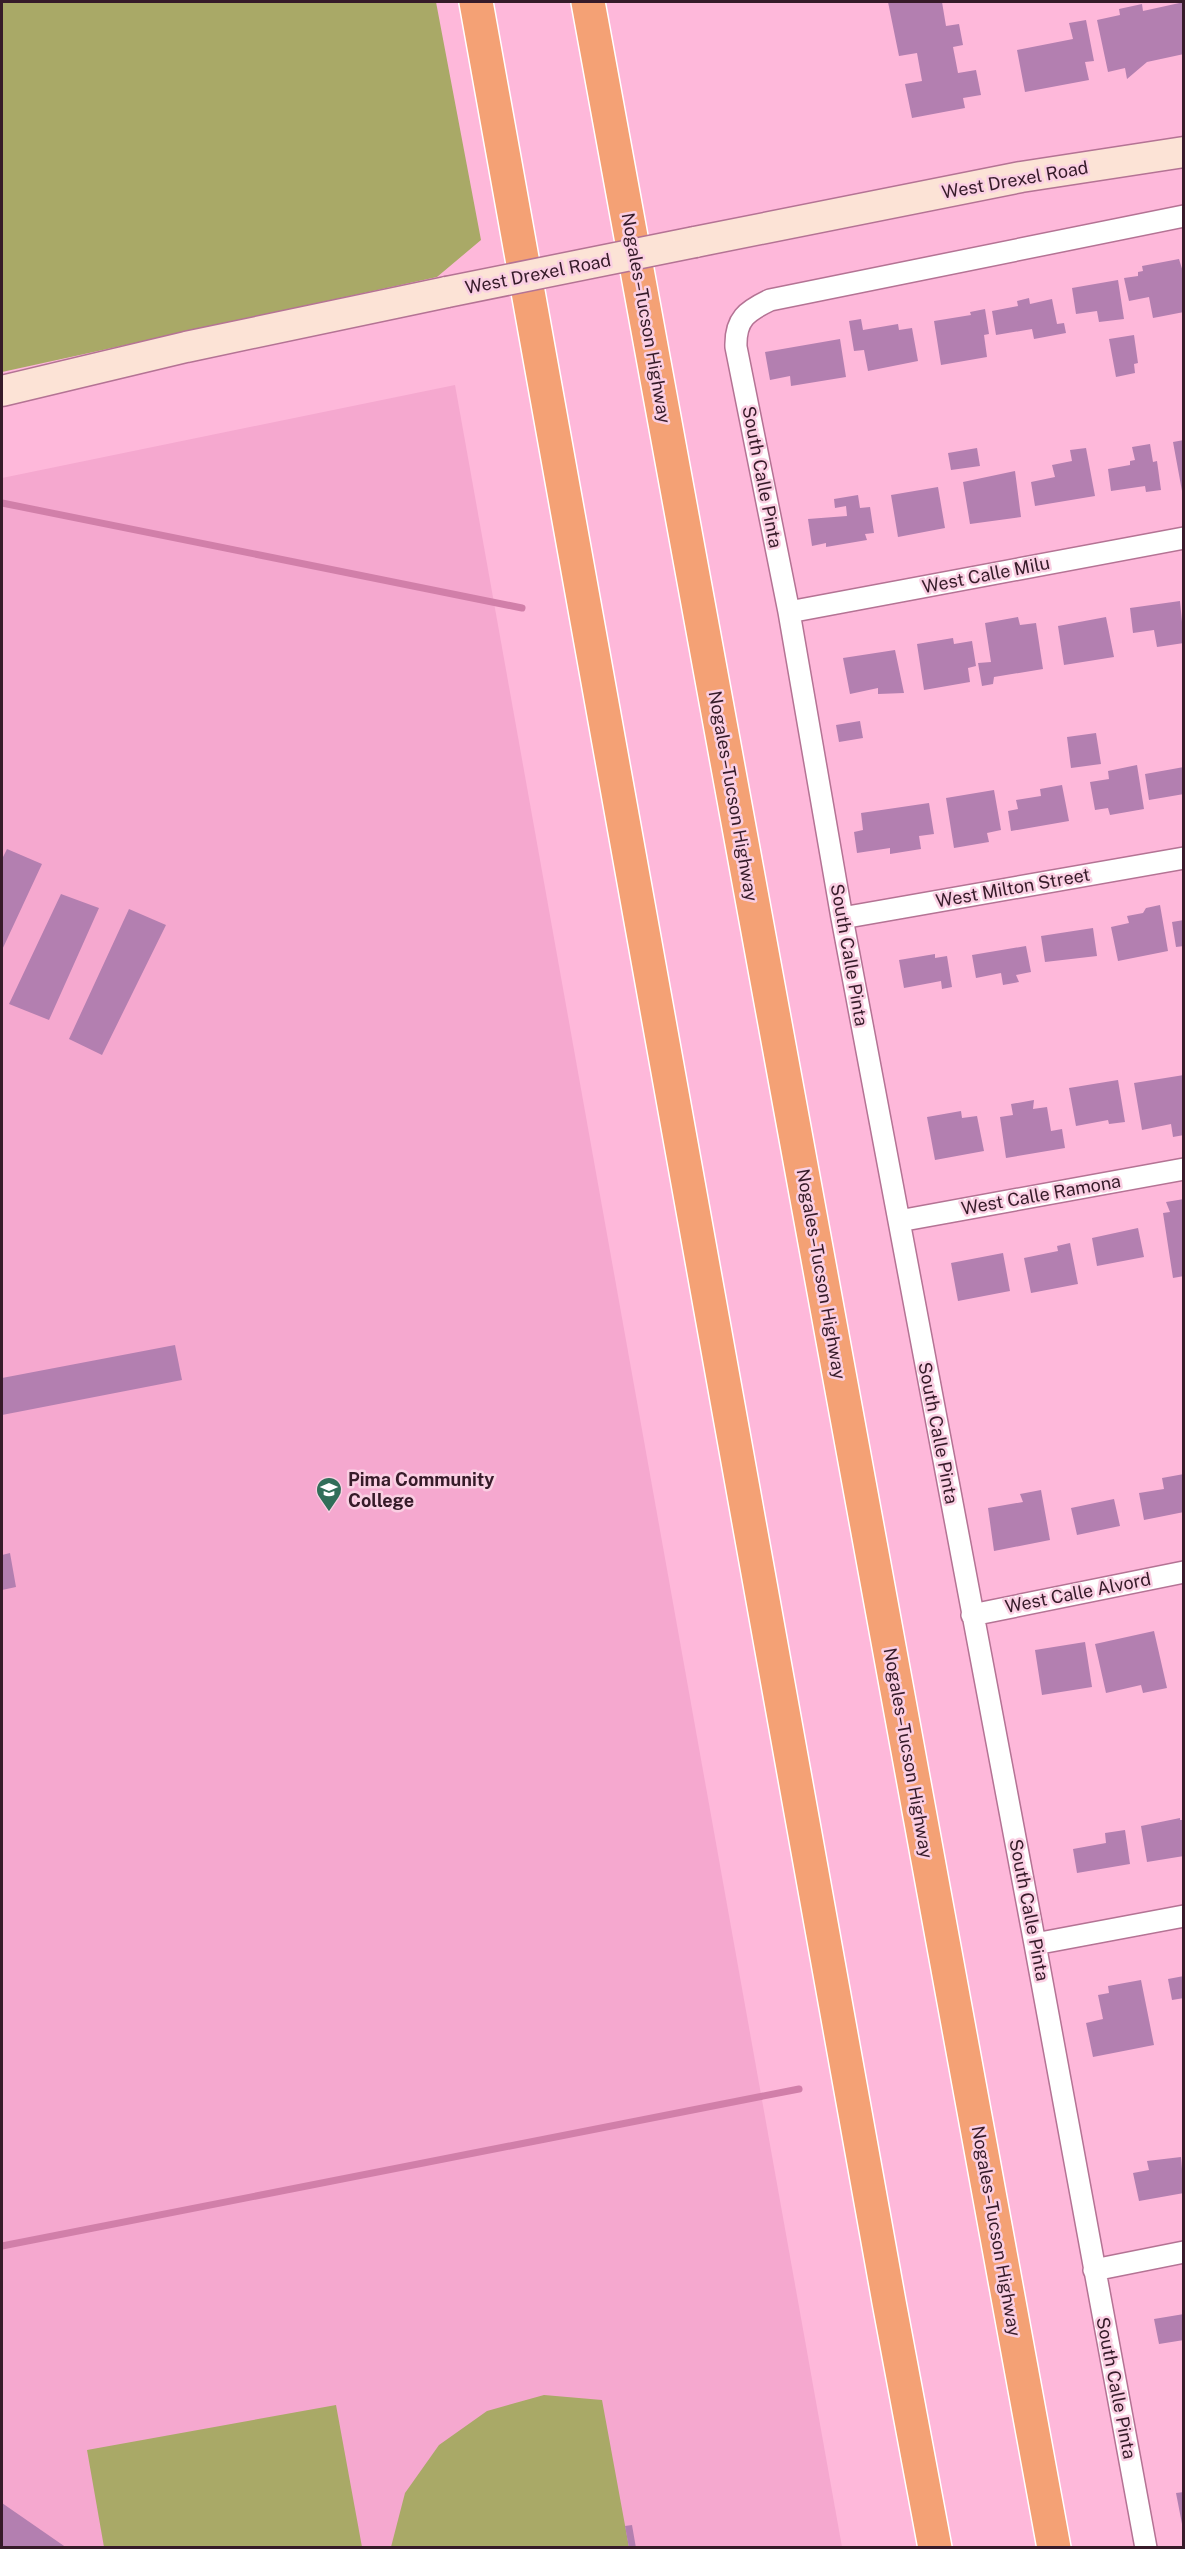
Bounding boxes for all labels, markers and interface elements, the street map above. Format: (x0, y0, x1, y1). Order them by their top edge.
street label: West Drexel Road (940, 156, 1090, 203)
street label: Nogales–Tucson Highway (618, 211, 675, 425)
street label: West Drexel Road (463, 249, 613, 298)
street label: South Calle Pinta (738, 404, 787, 550)
street label: West Calle Milu (920, 552, 1052, 597)
street label: Nogales–Tucson Highway (705, 689, 762, 903)
street label: West Milton Street (934, 864, 1092, 911)
street label: South Calle Pinta (827, 882, 872, 1028)
street label: Nogales–Tucson Highway (793, 1167, 850, 1381)
street label: West Calle Ramona (959, 1170, 1122, 1219)
street label: South Calle Pinta (914, 1360, 963, 1506)
place label: Pima Community College (348, 1469, 494, 1511)
school or university icon: Pima Community College (314, 1475, 344, 1513)
street label: West Calle Alvord (1003, 1568, 1153, 1617)
street label: Nogales–Tucson Highway (880, 1646, 937, 1860)
street label: South Calle Pinta (1005, 1837, 1054, 1983)
street label: Nogales–Tucson Highway (968, 2124, 1025, 2338)
street label: South Calle Pinta (1092, 2315, 1141, 2461)

